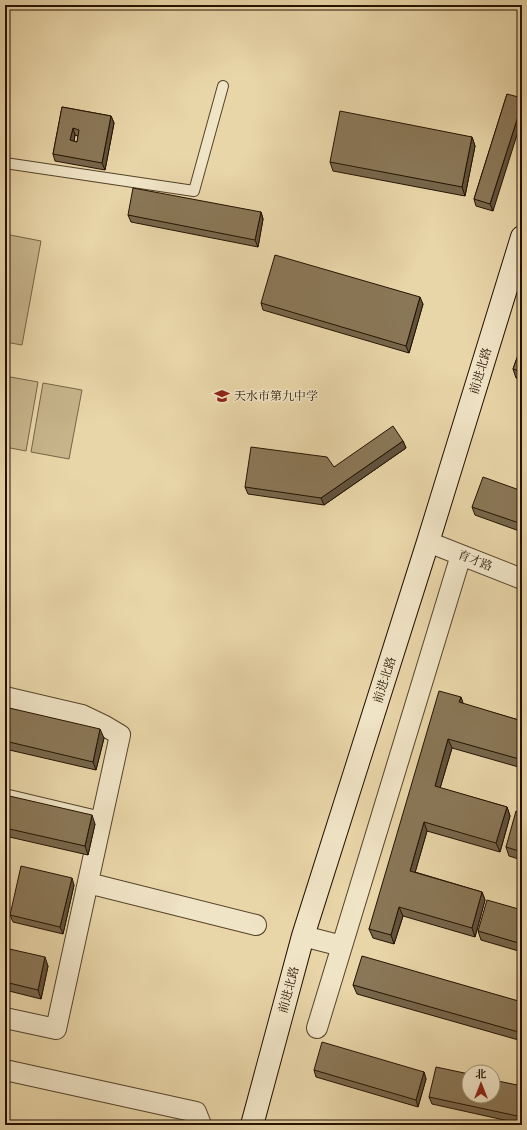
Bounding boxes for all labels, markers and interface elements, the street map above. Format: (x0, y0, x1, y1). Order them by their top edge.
street label: 前进北路 (467, 346, 495, 396)
school or university icon: 天水市第九中学 (213, 387, 231, 405)
place label: 天水市第九中学 (234, 389, 318, 404)
street label: 育才路 (456, 548, 494, 574)
street label: 前进北路 (370, 655, 400, 705)
street label: 前进北路 (276, 965, 302, 1015)
north arrow (461, 1064, 501, 1104)
text: 北 (476, 1068, 487, 1082)

